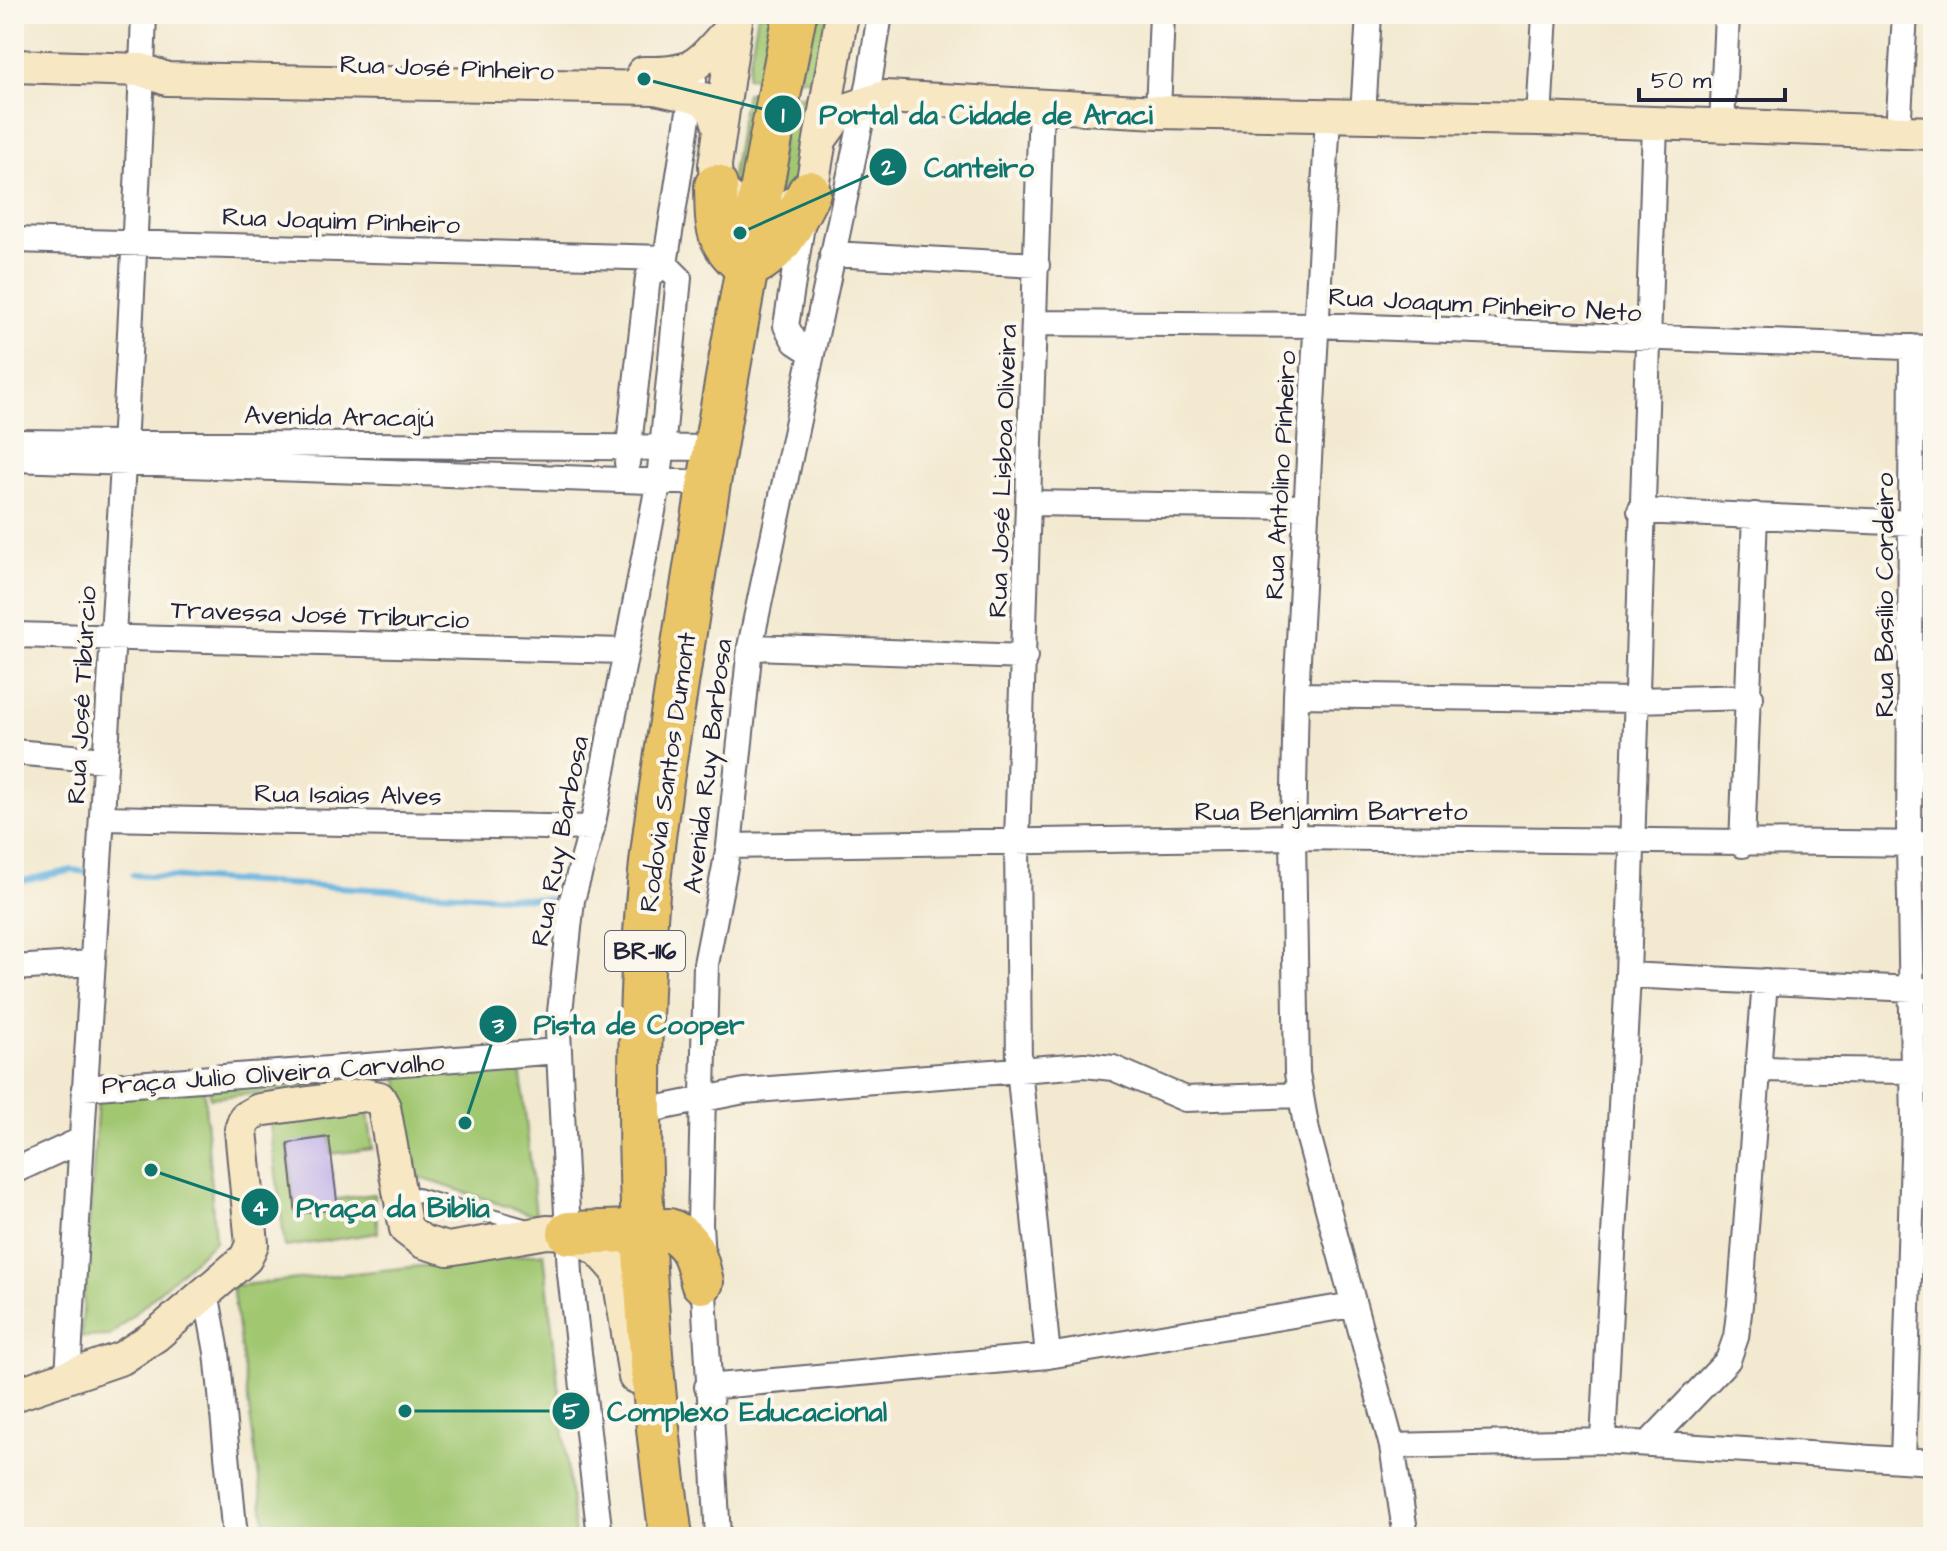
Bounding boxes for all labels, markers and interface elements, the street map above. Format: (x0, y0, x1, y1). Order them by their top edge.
street label: Rua José Pinheiro (339, 46, 555, 90)
scale bar (1639, 52, 1785, 102)
text: 50 m (1651, 64, 1712, 98)
callout: Portal da Cidade de Araci (763, 88, 1169, 140)
text: Portal da Cidade de Araci (819, 96, 1154, 135)
text: 1 (781, 99, 785, 133)
callout: Canteiro (868, 141, 1050, 193)
text: Canteiro (924, 149, 1034, 188)
text: 2 (880, 151, 895, 185)
street label: Rua Joquim Pinheiro (221, 199, 461, 243)
street label: Rua Joaqum Pinheiro Neto (1327, 279, 1643, 331)
street label: Rua José Lisboa Oliveira (980, 324, 1026, 618)
street label: Rua Antolino Pinheiro (1256, 349, 1306, 601)
street label: Avenida Aracajú (244, 397, 434, 437)
street label: Rua Basílio Cordeiro (1867, 472, 1903, 717)
street label: Rua José Tibúrcio (58, 585, 106, 805)
street label: Travessa José Triburcio (170, 592, 470, 638)
street label: Rodovia Santos Dumont (631, 629, 706, 914)
street label: Avenida Ruy Barbosa (675, 637, 743, 896)
street label: Rua Ruy Barbosa (522, 733, 600, 950)
street label: Rua Isaias Alves (254, 775, 442, 815)
street label: Rua Benjamim Barreto (1194, 794, 1468, 830)
road number: BR-116 (605, 931, 685, 971)
callout: Pista de Cooper (478, 998, 761, 1050)
text: Pista de Cooper (533, 1006, 745, 1046)
text: 3 (491, 1009, 505, 1043)
street label: Praça Julio Oliveira Carvalho (100, 1044, 446, 1104)
callout: Praça da Biblia (240, 1181, 506, 1233)
text: Praça da Biblia (296, 1189, 490, 1228)
text: 4 (252, 1192, 269, 1226)
callout: Complexo Educacional (551, 1385, 903, 1437)
text: Complexo Educacional (607, 1393, 887, 1433)
text: 5 (563, 1395, 581, 1429)

